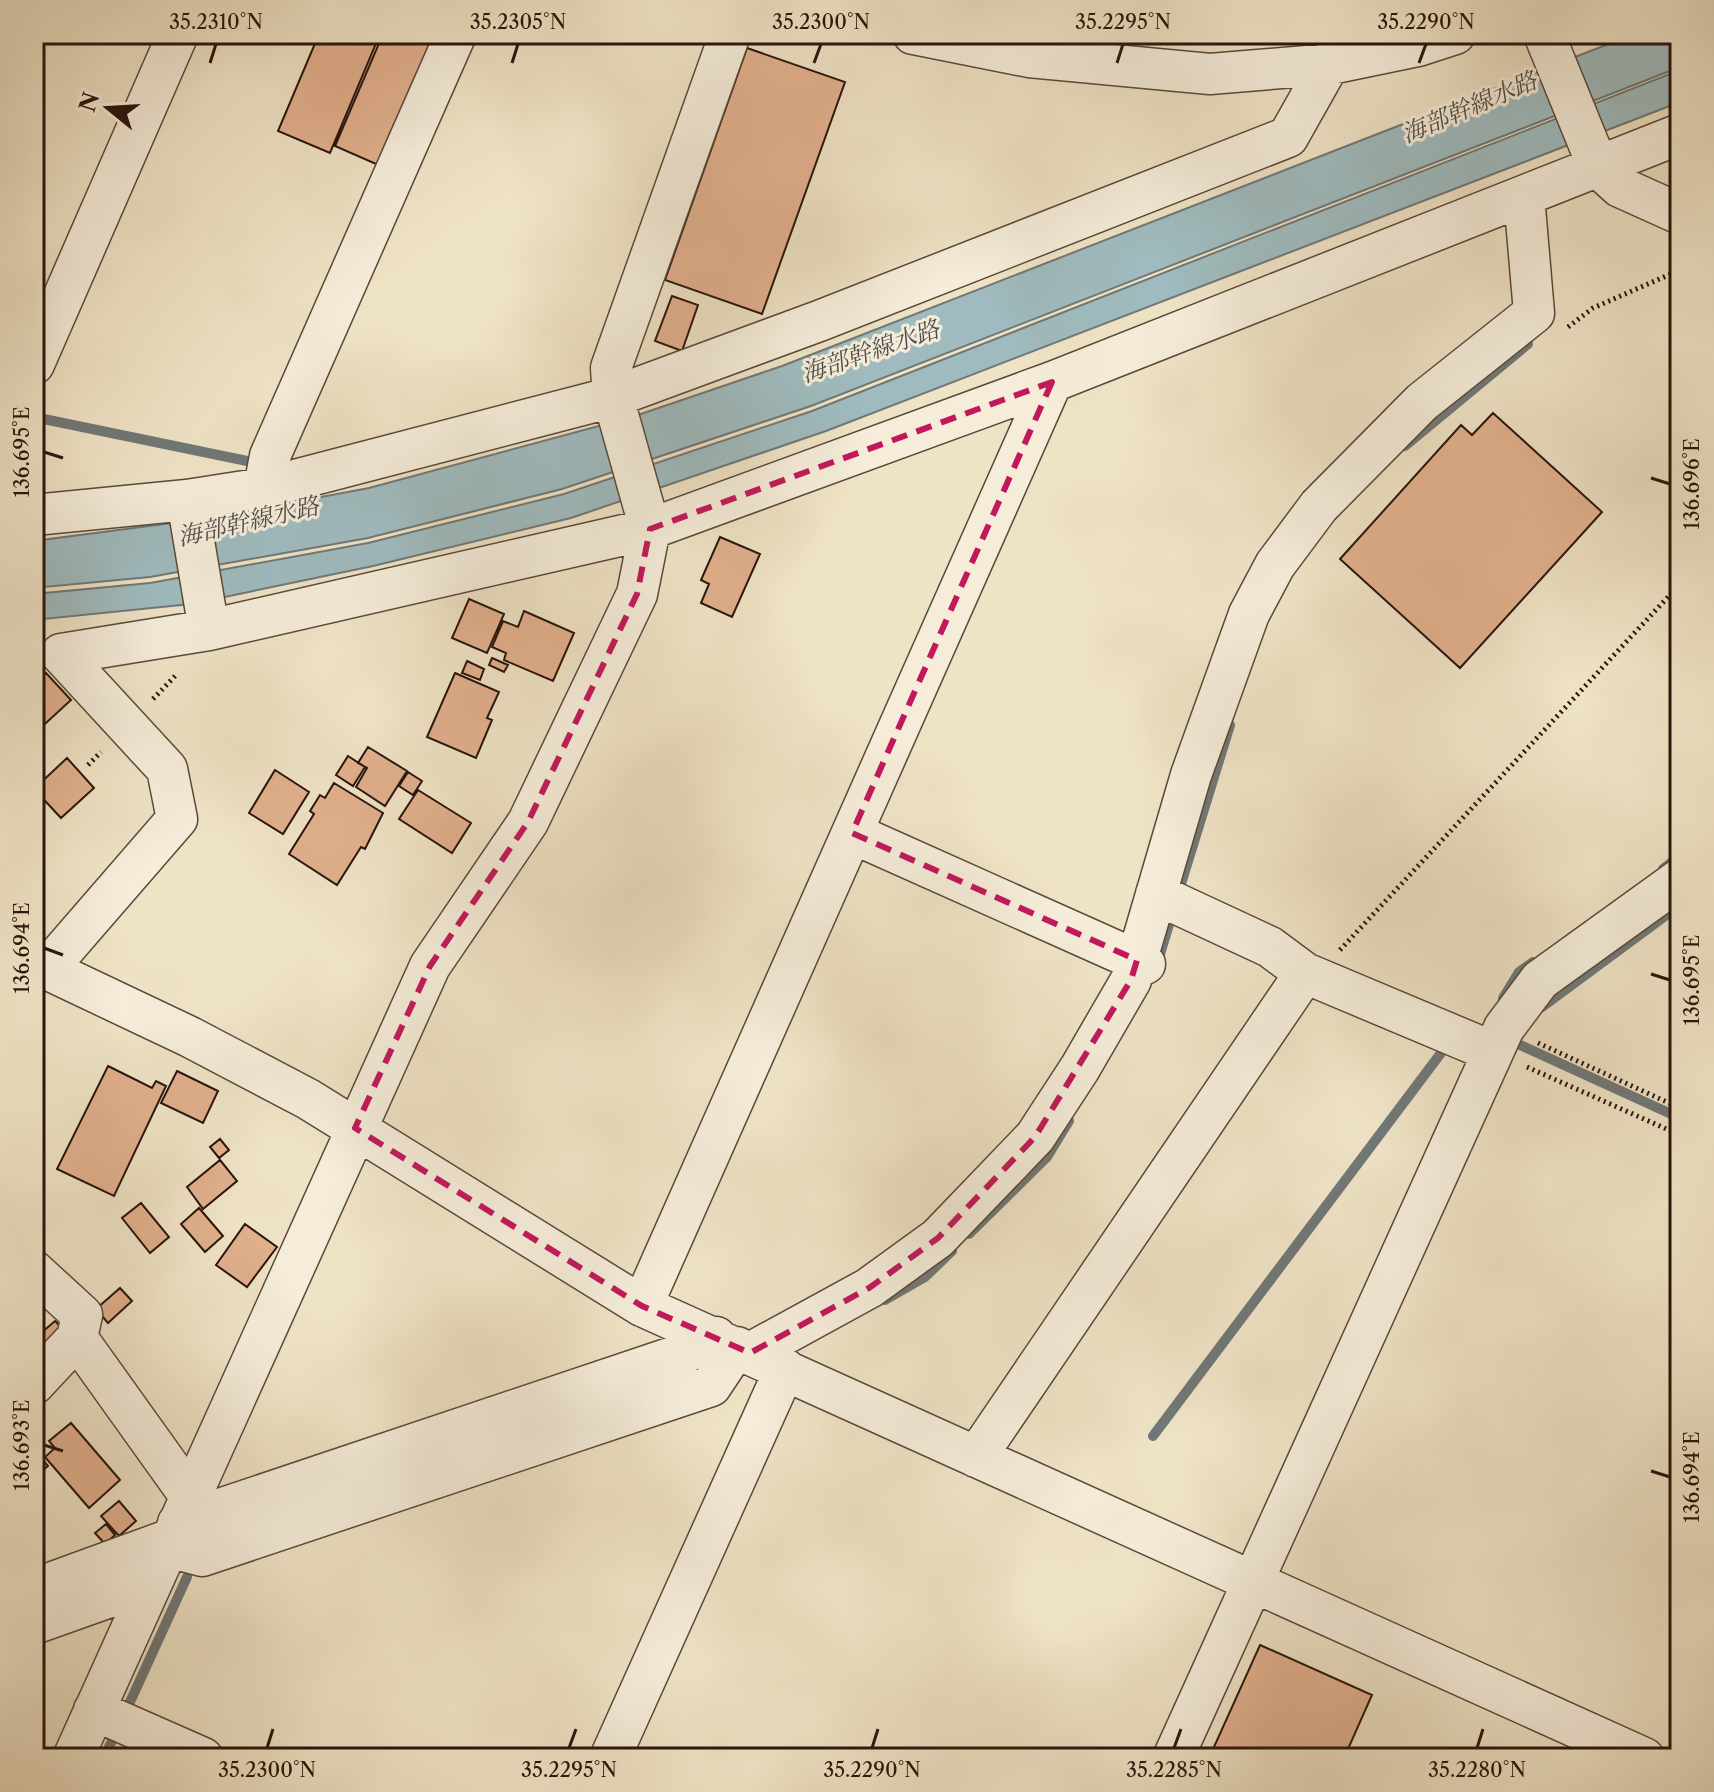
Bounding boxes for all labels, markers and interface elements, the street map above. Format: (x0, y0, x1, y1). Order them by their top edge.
text: 35.2310°N (169, 10, 263, 34)
text: 35.2305°N (470, 10, 566, 34)
text: 35.2300°N (772, 10, 870, 34)
text: 35.2295°N (1075, 10, 1171, 34)
text: 35.2290°N (1377, 10, 1475, 34)
water label: 海部幹線水路 (1397, 65, 1543, 148)
north arrow (68, 68, 148, 148)
text: N (74, 89, 105, 115)
water label: 海部幹線水路 (797, 313, 945, 388)
text: 136.695°E (10, 406, 34, 498)
text: 136.696°E (1680, 438, 1704, 530)
water label: 海部幹線水路 (175, 490, 323, 551)
text: 136.694°E (10, 902, 34, 994)
text: 136.695°E (1680, 934, 1704, 1026)
text: 136.693°E (10, 1399, 34, 1491)
text: 136.694°E (1680, 1431, 1704, 1523)
text: 35.2300°N (218, 1758, 316, 1782)
text: 35.2295°N (521, 1758, 617, 1782)
text: 35.2290°N (823, 1758, 921, 1782)
text: 35.2285°N (1126, 1758, 1222, 1782)
text: 35.2280°N (1428, 1758, 1526, 1782)

